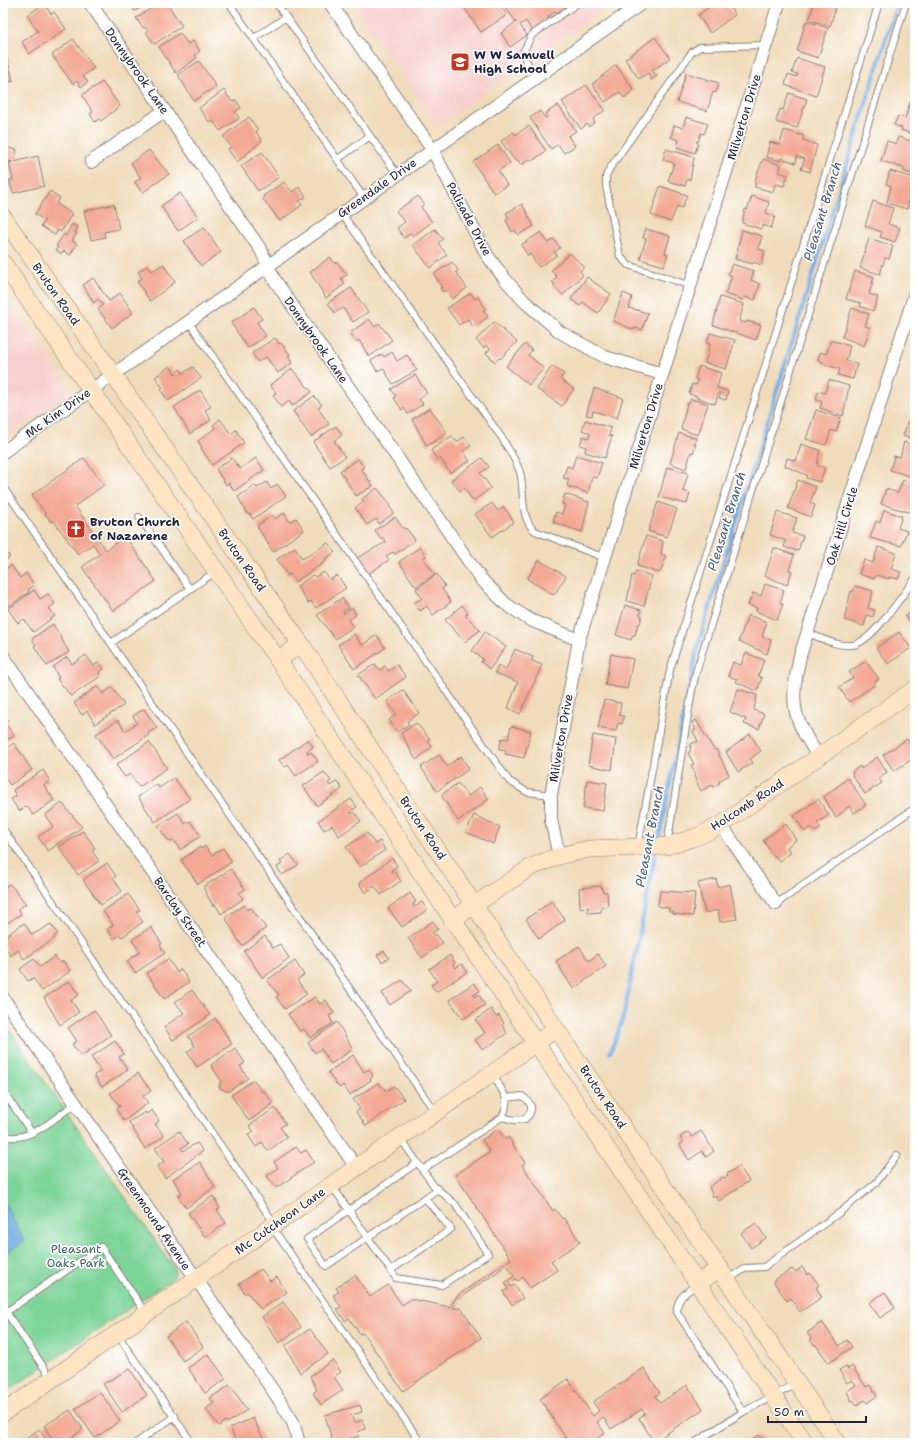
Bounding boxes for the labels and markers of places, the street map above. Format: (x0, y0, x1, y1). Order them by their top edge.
place label: W W Samuell High School (474, 47, 555, 77)
school or university icon: W W Samuell High School (449, 51, 471, 73)
place label: Bruton Church of Nazarene (90, 514, 180, 544)
church icon: Bruton Church of Nazarene (65, 518, 87, 540)

